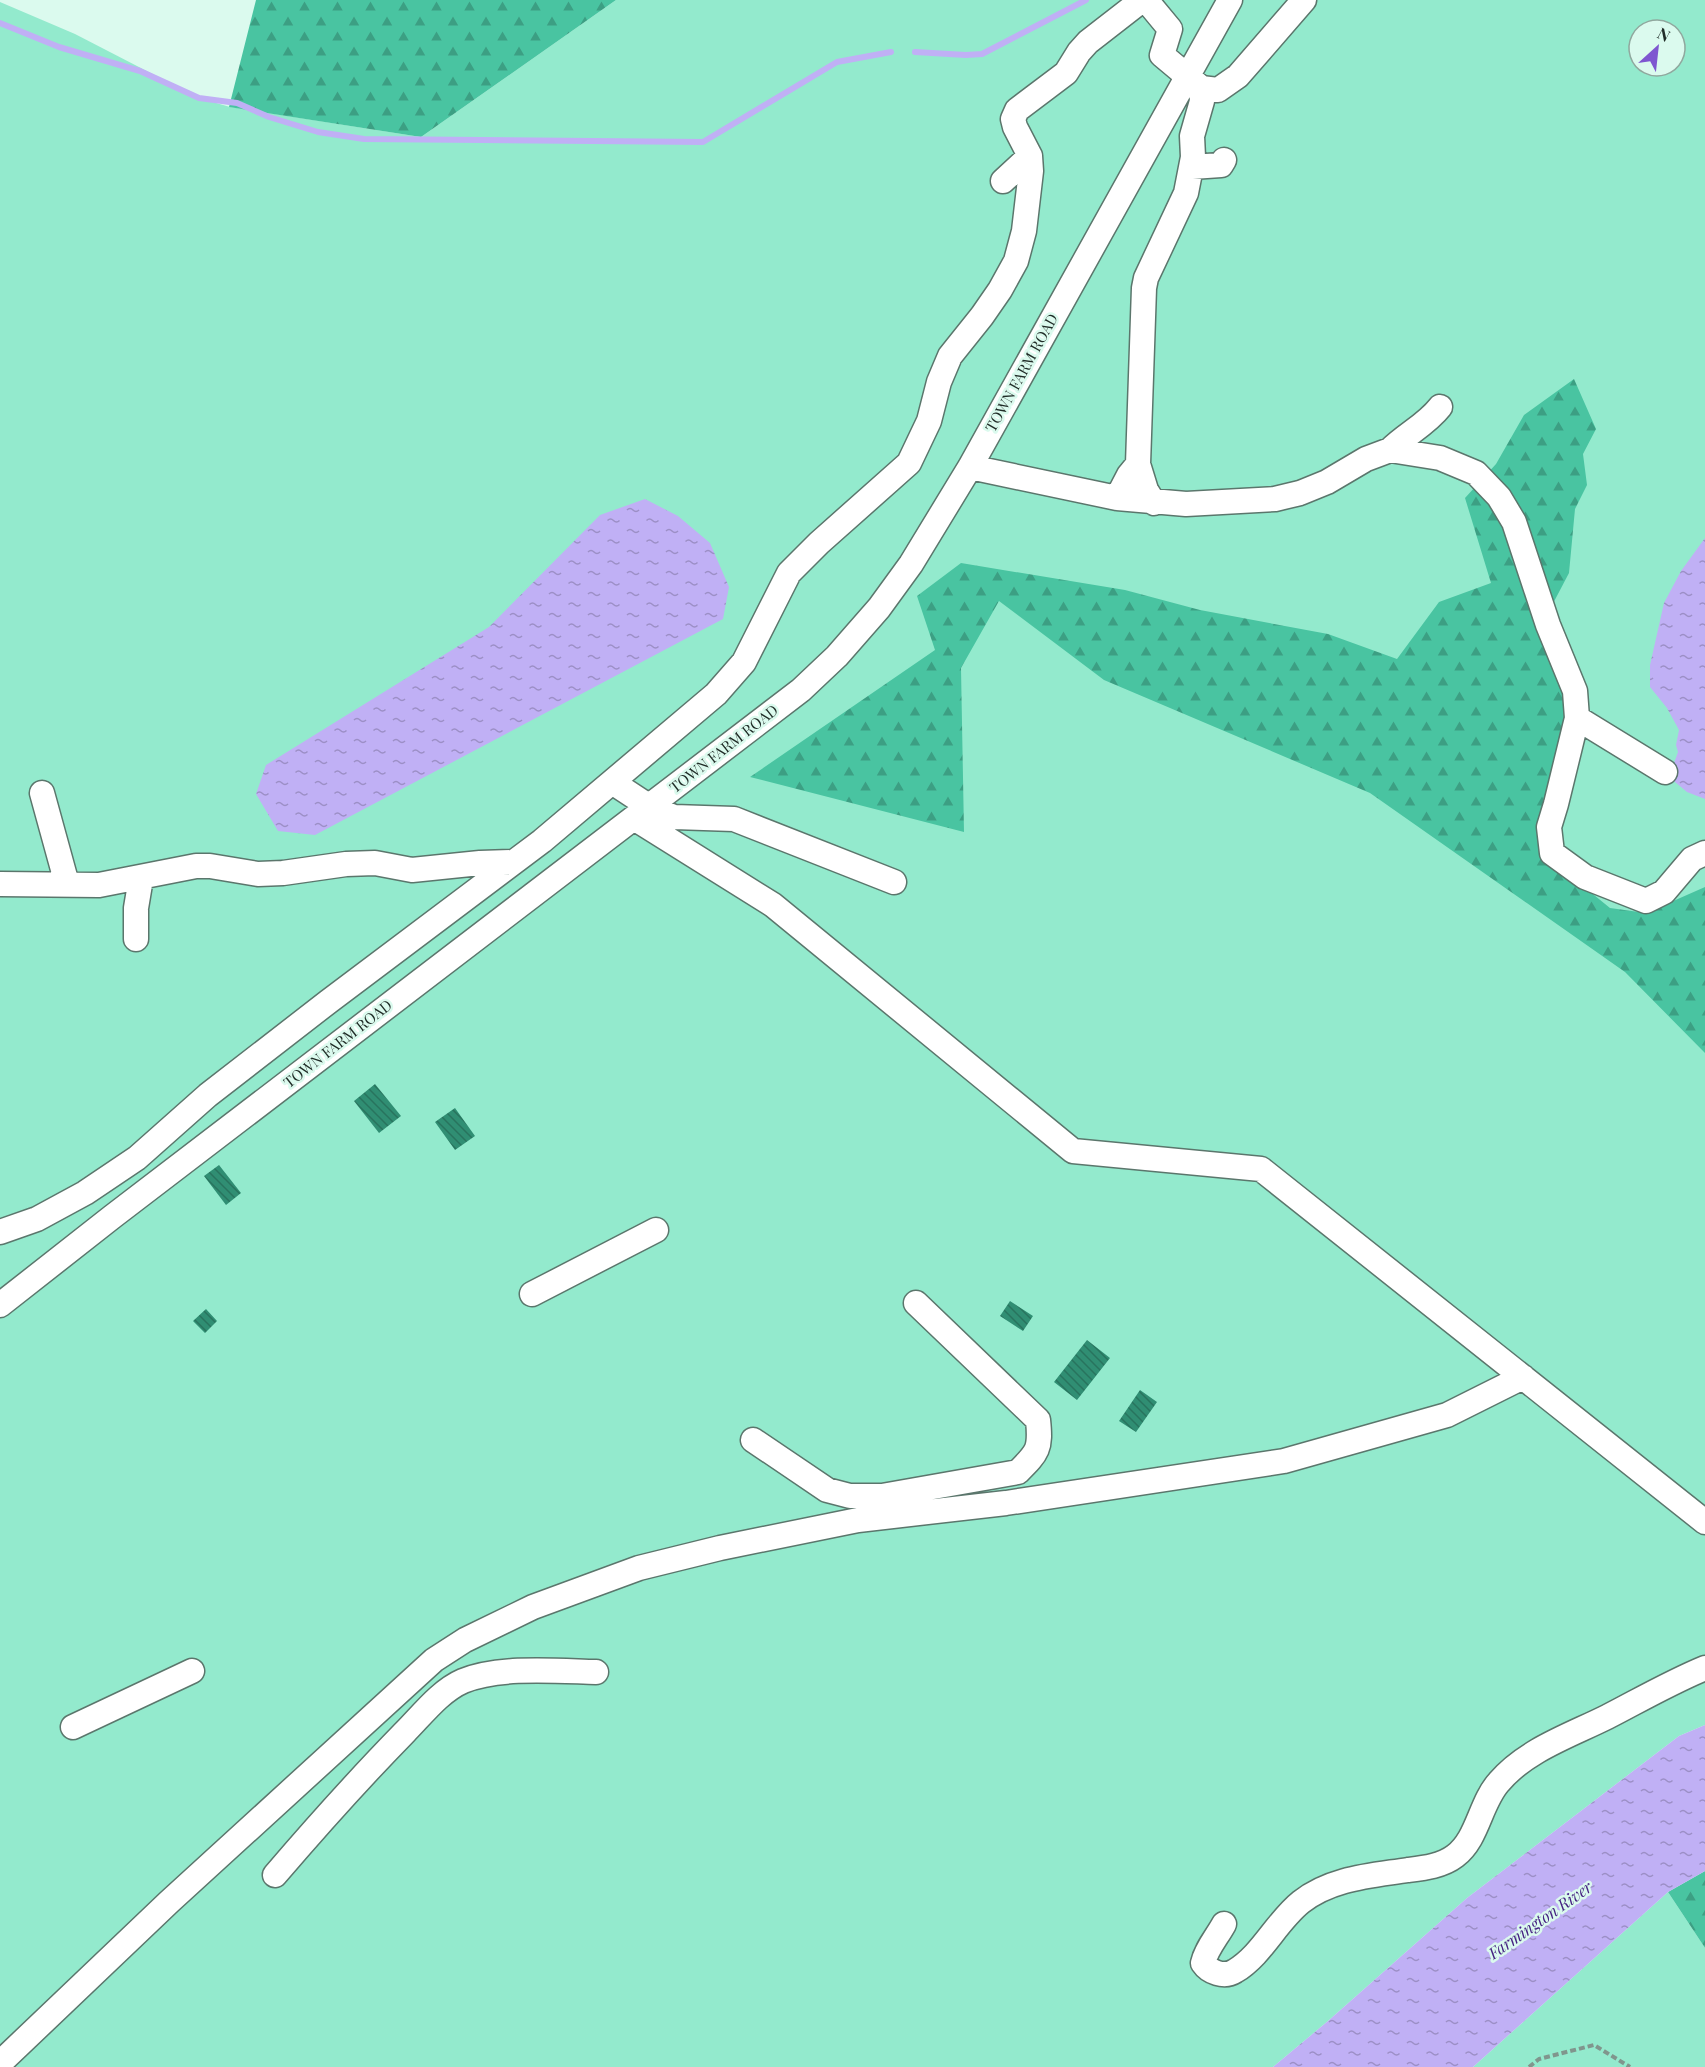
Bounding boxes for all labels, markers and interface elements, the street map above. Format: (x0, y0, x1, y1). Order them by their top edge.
north arrow (1627, 18, 1687, 78)
text: N (1654, 22, 1674, 46)
street label: TOWN FARM ROAD (980, 310, 1062, 435)
street label: TOWN FARM ROAD (665, 700, 782, 797)
street label: TOWN FARM ROAD (279, 995, 396, 1092)
water label: Farmington River (1483, 1875, 1597, 1964)

